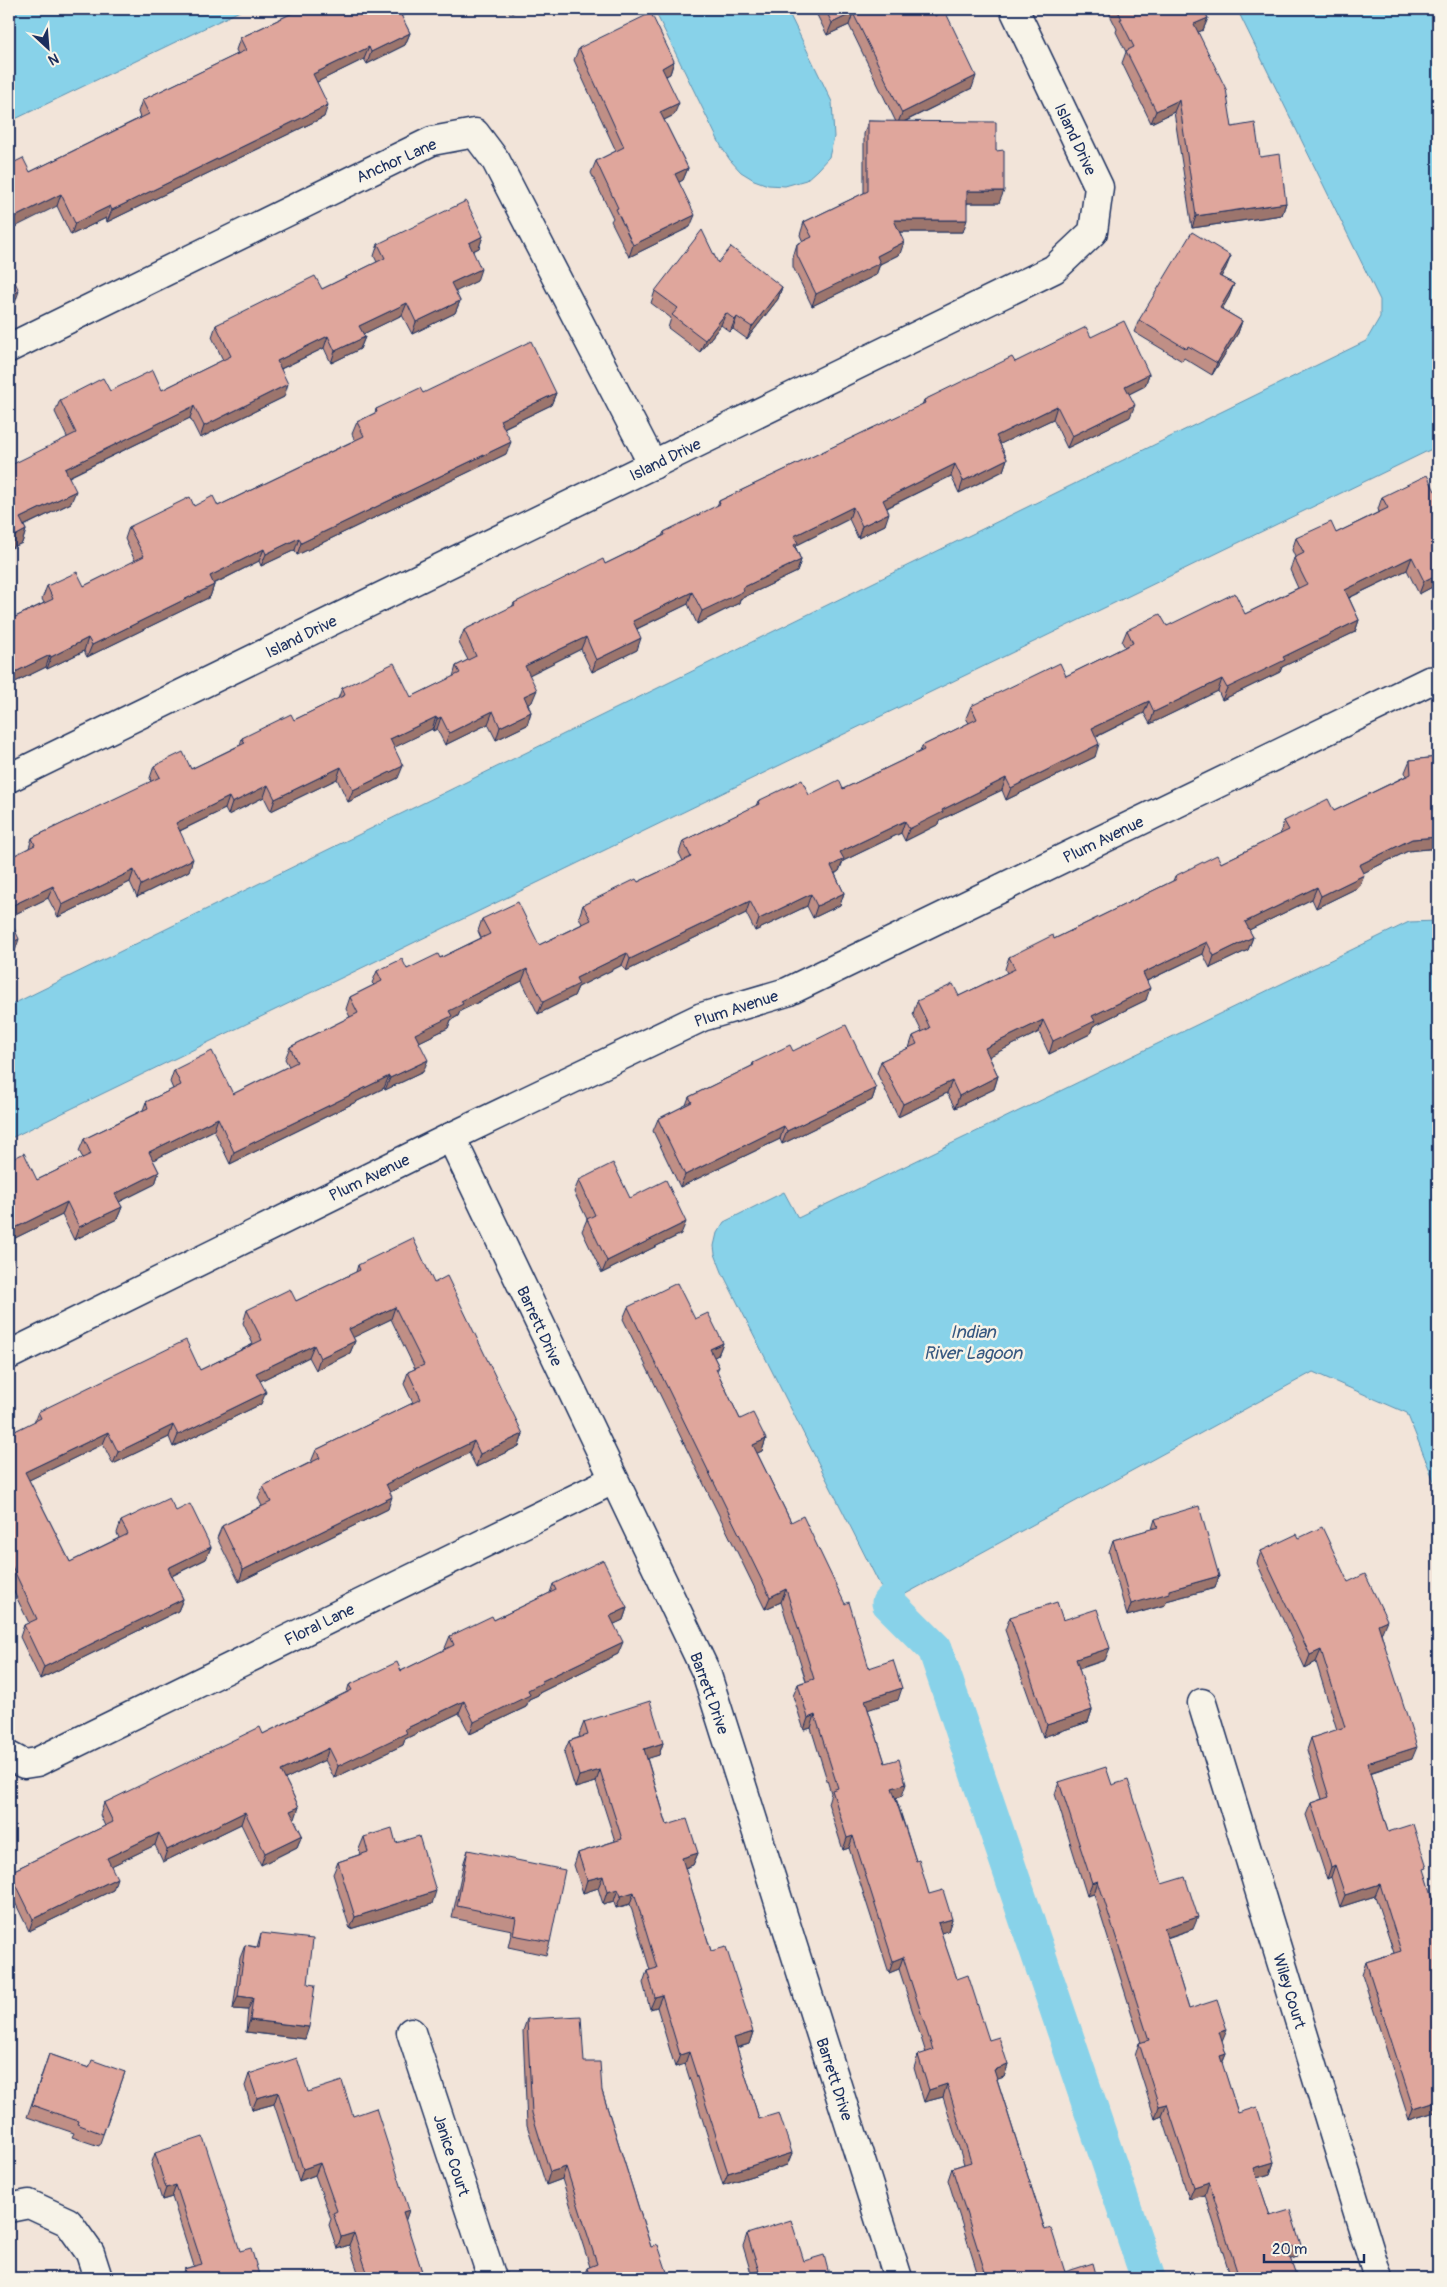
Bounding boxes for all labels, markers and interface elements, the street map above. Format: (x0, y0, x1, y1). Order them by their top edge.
north arrow (22, 22, 72, 72)
text: N (45, 50, 61, 69)
street label: Island Drive (1050, 100, 1100, 179)
street label: Anchor Lane (353, 134, 440, 187)
street label: Island Drive (626, 434, 705, 486)
street label: Island Drive (262, 611, 341, 663)
street label: Plum Avenue (1060, 812, 1147, 868)
street label: Plum Avenue (692, 986, 781, 1032)
street label: Plum Avenue (326, 1150, 413, 1206)
street label: Barrett Drive (512, 1283, 566, 1370)
water label: Indian River Lagoon (924, 1321, 1023, 1365)
street label: Floral Lane (281, 1599, 358, 1650)
street label: Barrett Drive (685, 1650, 733, 1737)
street label: Wiley Court (1268, 1951, 1310, 2032)
street label: Barrett Drive (811, 2035, 857, 2123)
street label: Janice Court (428, 2112, 474, 2199)
scale bar (1264, 2232, 1364, 2264)
text: 20 m (1272, 2240, 1307, 2259)

